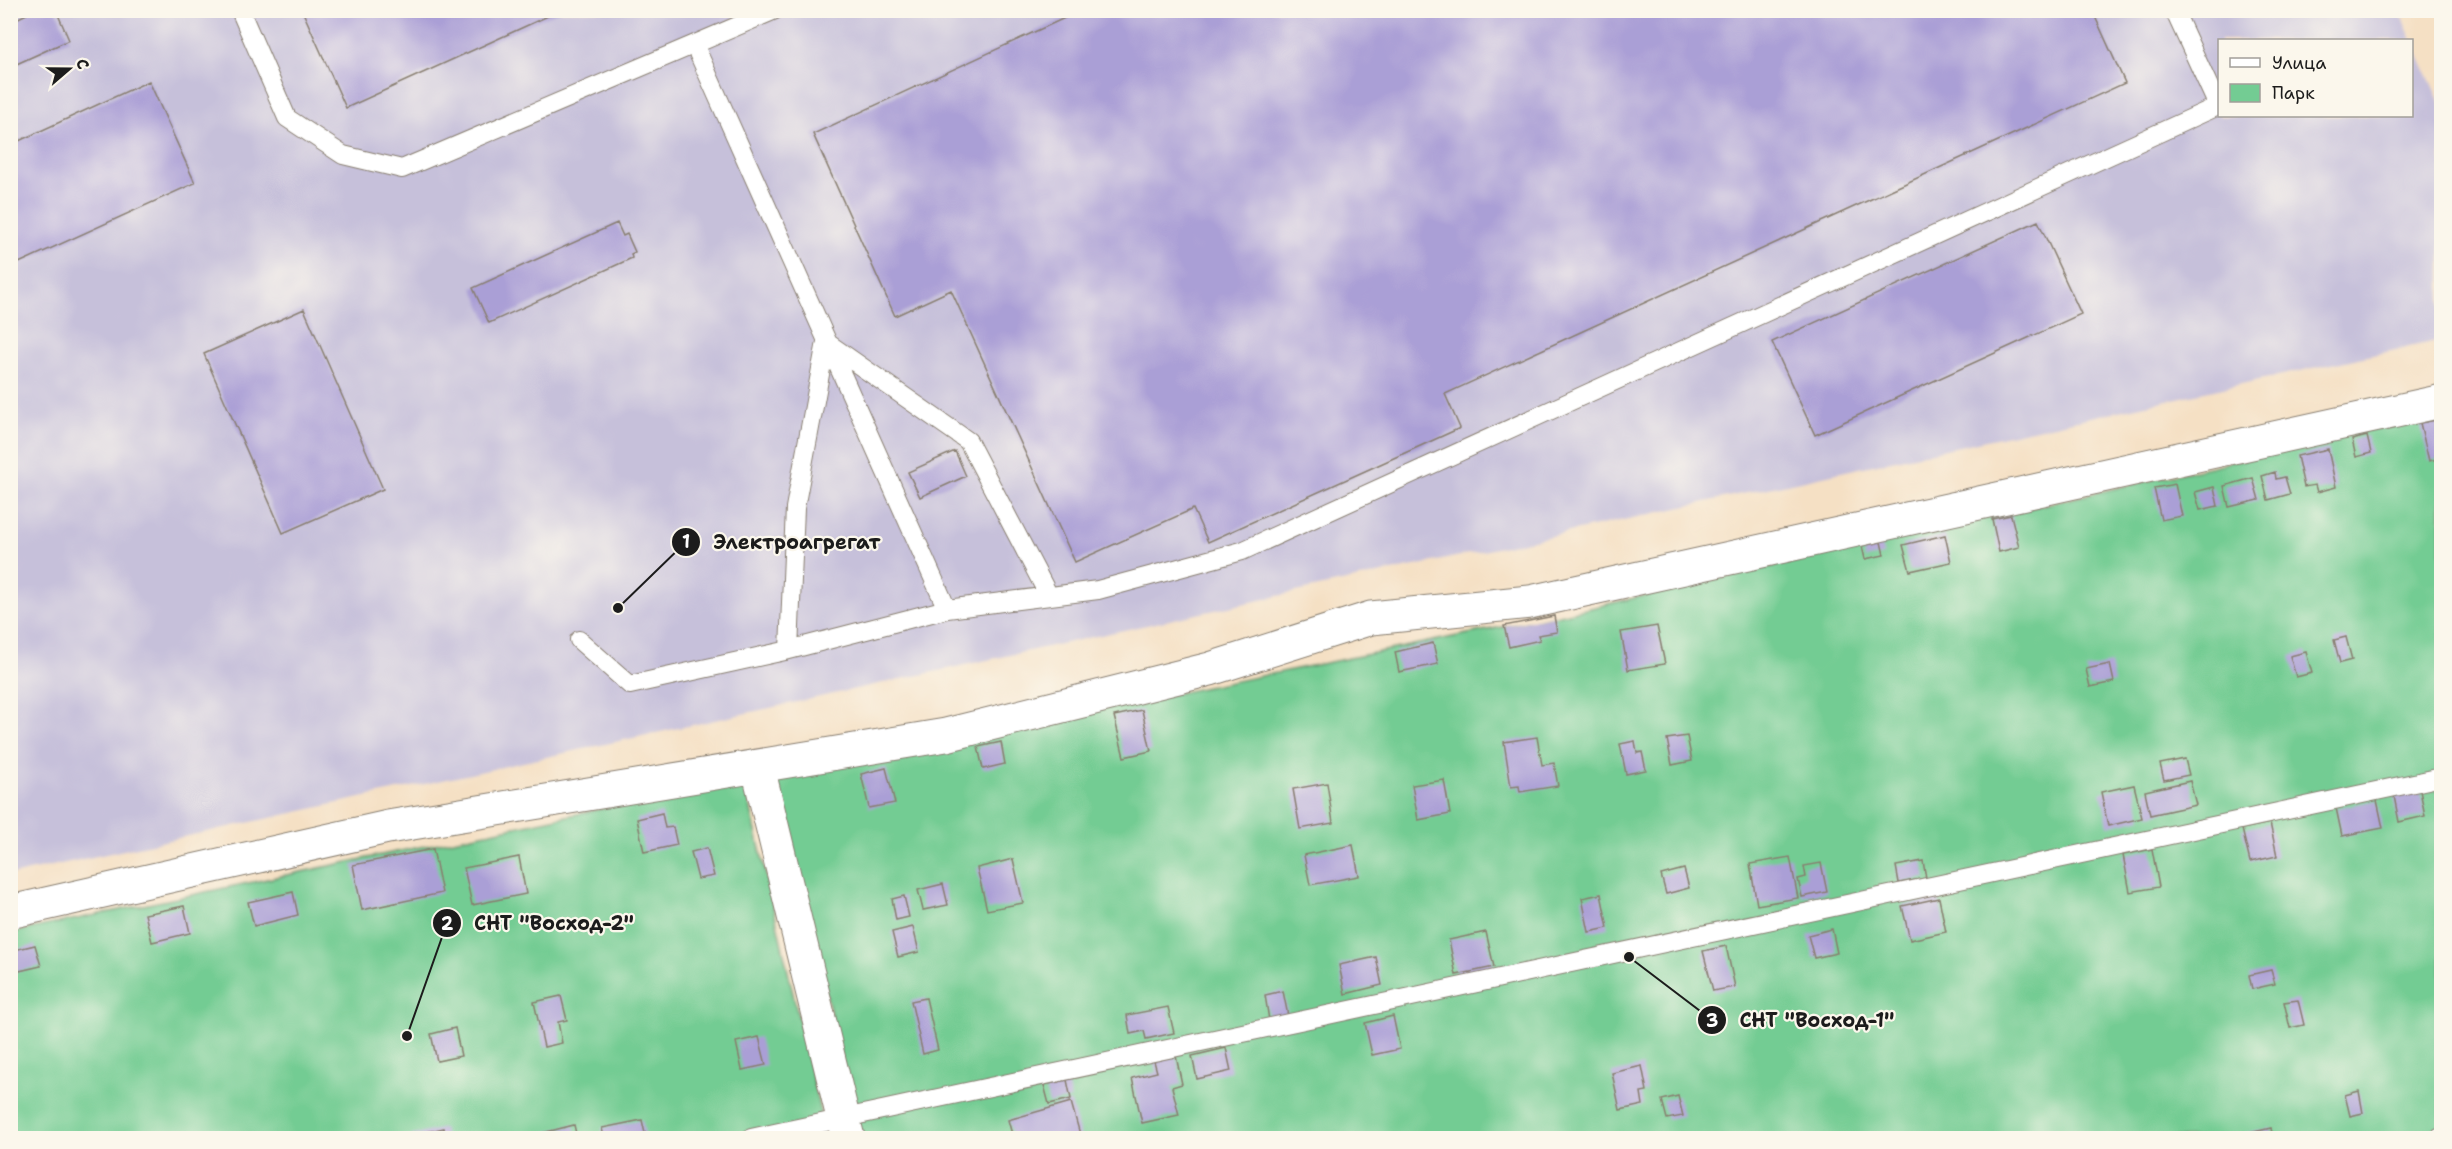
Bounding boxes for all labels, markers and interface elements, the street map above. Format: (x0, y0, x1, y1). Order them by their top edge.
north arrow (39, 39, 99, 99)
legend (2218, 39, 2413, 117)
text: Улица (2272, 51, 2326, 75)
text: С (71, 56, 94, 72)
text: Парк (2272, 81, 2315, 105)
callout: Электроагрегат (671, 523, 892, 561)
text: Электроагрегат (713, 529, 881, 555)
text: 1 (682, 530, 690, 554)
callout: СНТ "Восход-2" (432, 904, 645, 942)
text: СНТ "Восход-2" (474, 910, 634, 936)
text: 2 (441, 912, 454, 936)
callout: СНТ "Восход-1" (1697, 1001, 1906, 1039)
text: СНТ "Восход-1" (1739, 1007, 1895, 1033)
text: 3 (1706, 1009, 1718, 1033)

